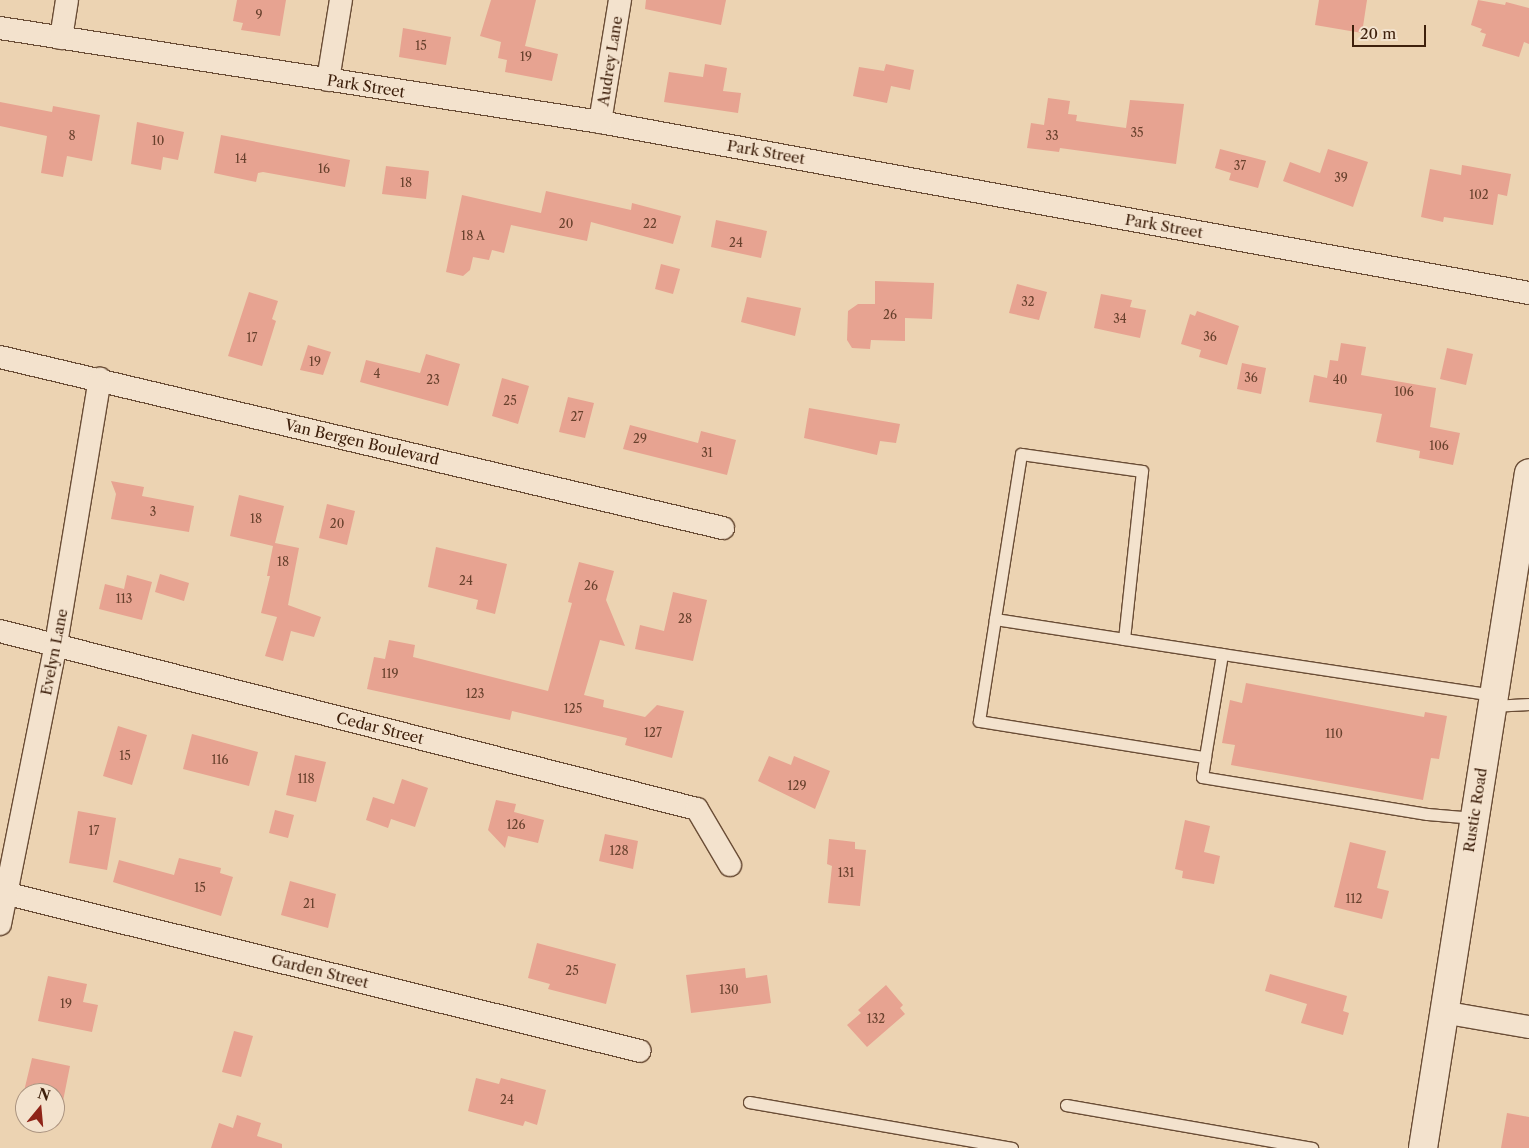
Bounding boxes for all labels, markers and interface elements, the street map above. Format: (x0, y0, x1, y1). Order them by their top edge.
house number: 9 (255, 8, 263, 22)
street label: Audrey Lane (594, 14, 626, 108)
scale bar (1354, 15, 1428, 47)
text: 20 m (1360, 24, 1396, 43)
house number: 15 (415, 39, 427, 53)
house number: 19 (520, 50, 532, 64)
street label: Park Street (326, 71, 406, 101)
house number: 35 (1130, 126, 1144, 140)
house number: 8 (68, 129, 76, 143)
house number: 33 (1045, 129, 1059, 143)
house number: 10 (152, 134, 164, 148)
street label: Park Street (725, 136, 807, 168)
house number: 14 (235, 152, 247, 166)
house number: 37 (1234, 159, 1246, 173)
house number: 16 (318, 162, 330, 176)
house number: 39 (1334, 171, 1348, 185)
house number: 18 (400, 176, 412, 190)
house number: 102 (1469, 188, 1489, 202)
street label: Park Street (1123, 210, 1205, 242)
house number: 20 (559, 217, 573, 231)
house number: 22 (643, 217, 657, 231)
house number: 18 A (461, 229, 485, 243)
house number: 24 (729, 236, 743, 250)
house number: 32 (1021, 295, 1035, 309)
house number: 26 (883, 308, 897, 322)
house number: 34 (1113, 312, 1127, 326)
house number: 36 (1203, 330, 1217, 344)
house number: 17 (247, 331, 257, 345)
house number: 19 (309, 355, 321, 369)
house number: 4 (374, 367, 380, 381)
house number: 36 (1244, 371, 1258, 385)
house number: 23 (426, 373, 440, 387)
house number: 40 (1333, 373, 1347, 387)
house number: 106 (1394, 385, 1414, 399)
house number: 25 (503, 394, 517, 408)
house number: 27 (571, 410, 583, 424)
street label: Van Bergen Boulevard (283, 415, 441, 469)
house number: 29 (633, 432, 647, 446)
house number: 106 (1429, 439, 1449, 453)
house number: 31 (701, 446, 713, 460)
house number: 3 (150, 505, 156, 519)
house number: 18 (250, 512, 262, 526)
house number: 20 (330, 517, 344, 531)
house number: 18 (277, 555, 289, 569)
house number: 24 (459, 574, 473, 588)
house number: 26 (584, 579, 598, 593)
house number: 113 (116, 592, 132, 606)
street label: Evelyn Lane (37, 607, 71, 697)
house number: 28 (678, 612, 692, 626)
house number: 119 (381, 667, 399, 681)
house number: 123 (466, 687, 484, 701)
house number: 125 (564, 702, 582, 716)
street label: Cedar Street (334, 708, 426, 748)
house number: 127 (644, 726, 662, 740)
house number: 110 (1325, 727, 1343, 741)
house number: 15 (119, 749, 131, 763)
house number: 116 (211, 753, 229, 767)
street label: Rustic Road (1459, 766, 1491, 854)
house number: 118 (297, 772, 315, 786)
house number: 129 (788, 779, 806, 793)
house number: 126 (507, 818, 525, 832)
house number: 17 (89, 824, 99, 838)
house number: 128 (609, 844, 629, 858)
house number: 131 (838, 866, 854, 880)
house number: 15 (194, 881, 206, 895)
house number: 112 (1346, 892, 1362, 906)
house number: 21 (303, 897, 315, 911)
street label: Garden Street (270, 950, 370, 992)
house number: 25 (565, 964, 579, 978)
house number: 130 (719, 983, 739, 997)
house number: 19 (60, 997, 72, 1011)
house number: 132 (867, 1012, 885, 1026)
north arrow (15, 1083, 65, 1133)
text: N (36, 1084, 53, 1105)
house number: 24 (500, 1093, 514, 1107)

